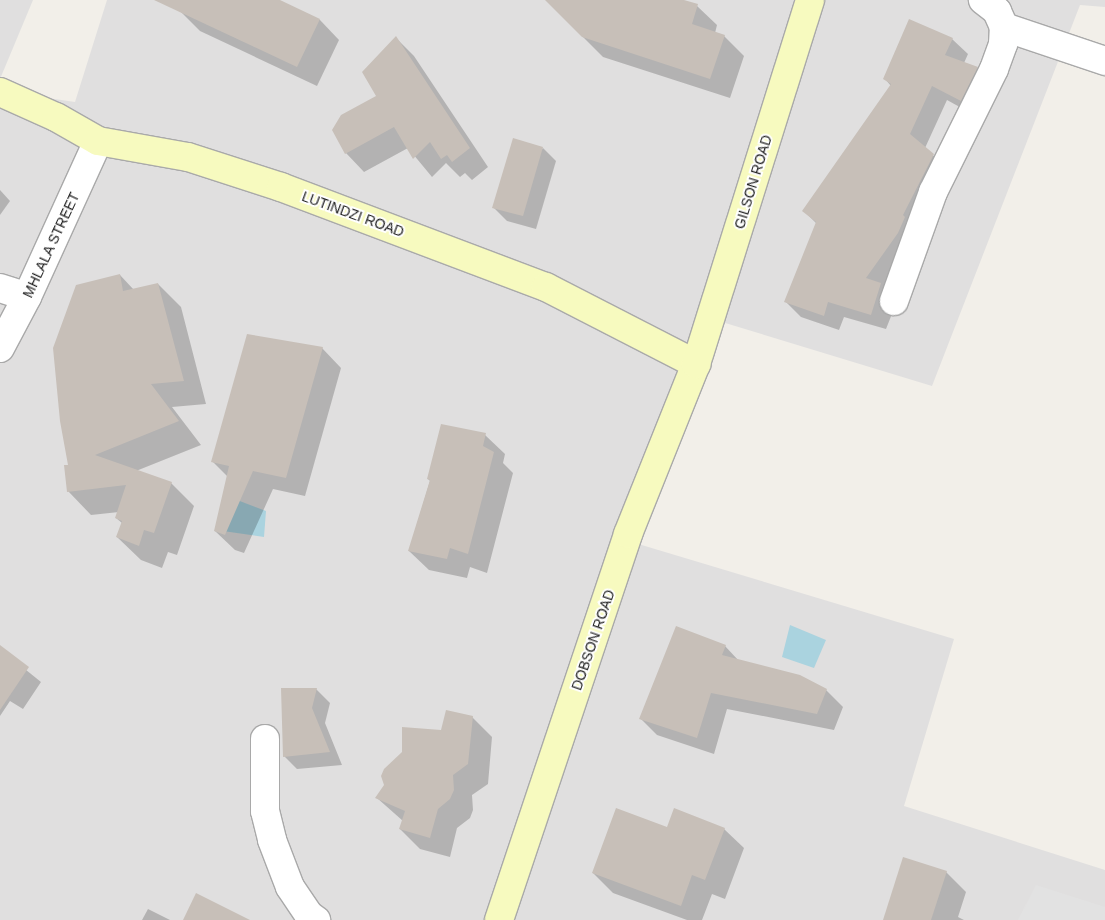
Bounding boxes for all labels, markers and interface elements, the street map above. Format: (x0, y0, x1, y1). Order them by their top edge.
street label: GILSON ROAD (731, 133, 775, 231)
street label: LUTINDZI ROAD (300, 188, 406, 240)
street label: MHLALA STREET (19, 189, 83, 301)
street label: DOBSON ROAD (568, 588, 618, 692)

